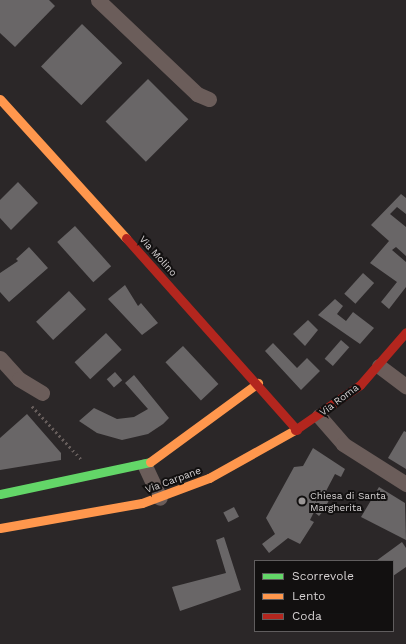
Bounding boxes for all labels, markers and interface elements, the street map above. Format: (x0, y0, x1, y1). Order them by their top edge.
street label: Via Molino (137, 233, 179, 279)
street label: Via Roma (317, 381, 361, 419)
street label: Via Carpane (143, 464, 203, 496)
place label: Chiesa di Santa Margherita (310, 489, 386, 512)
marker: Chiesa di Santa Margherita (297, 496, 307, 506)
legend (254, 560, 394, 632)
text: Scorrevole (292, 569, 354, 583)
text: Lento (292, 589, 326, 603)
text: Coda (292, 609, 322, 623)

